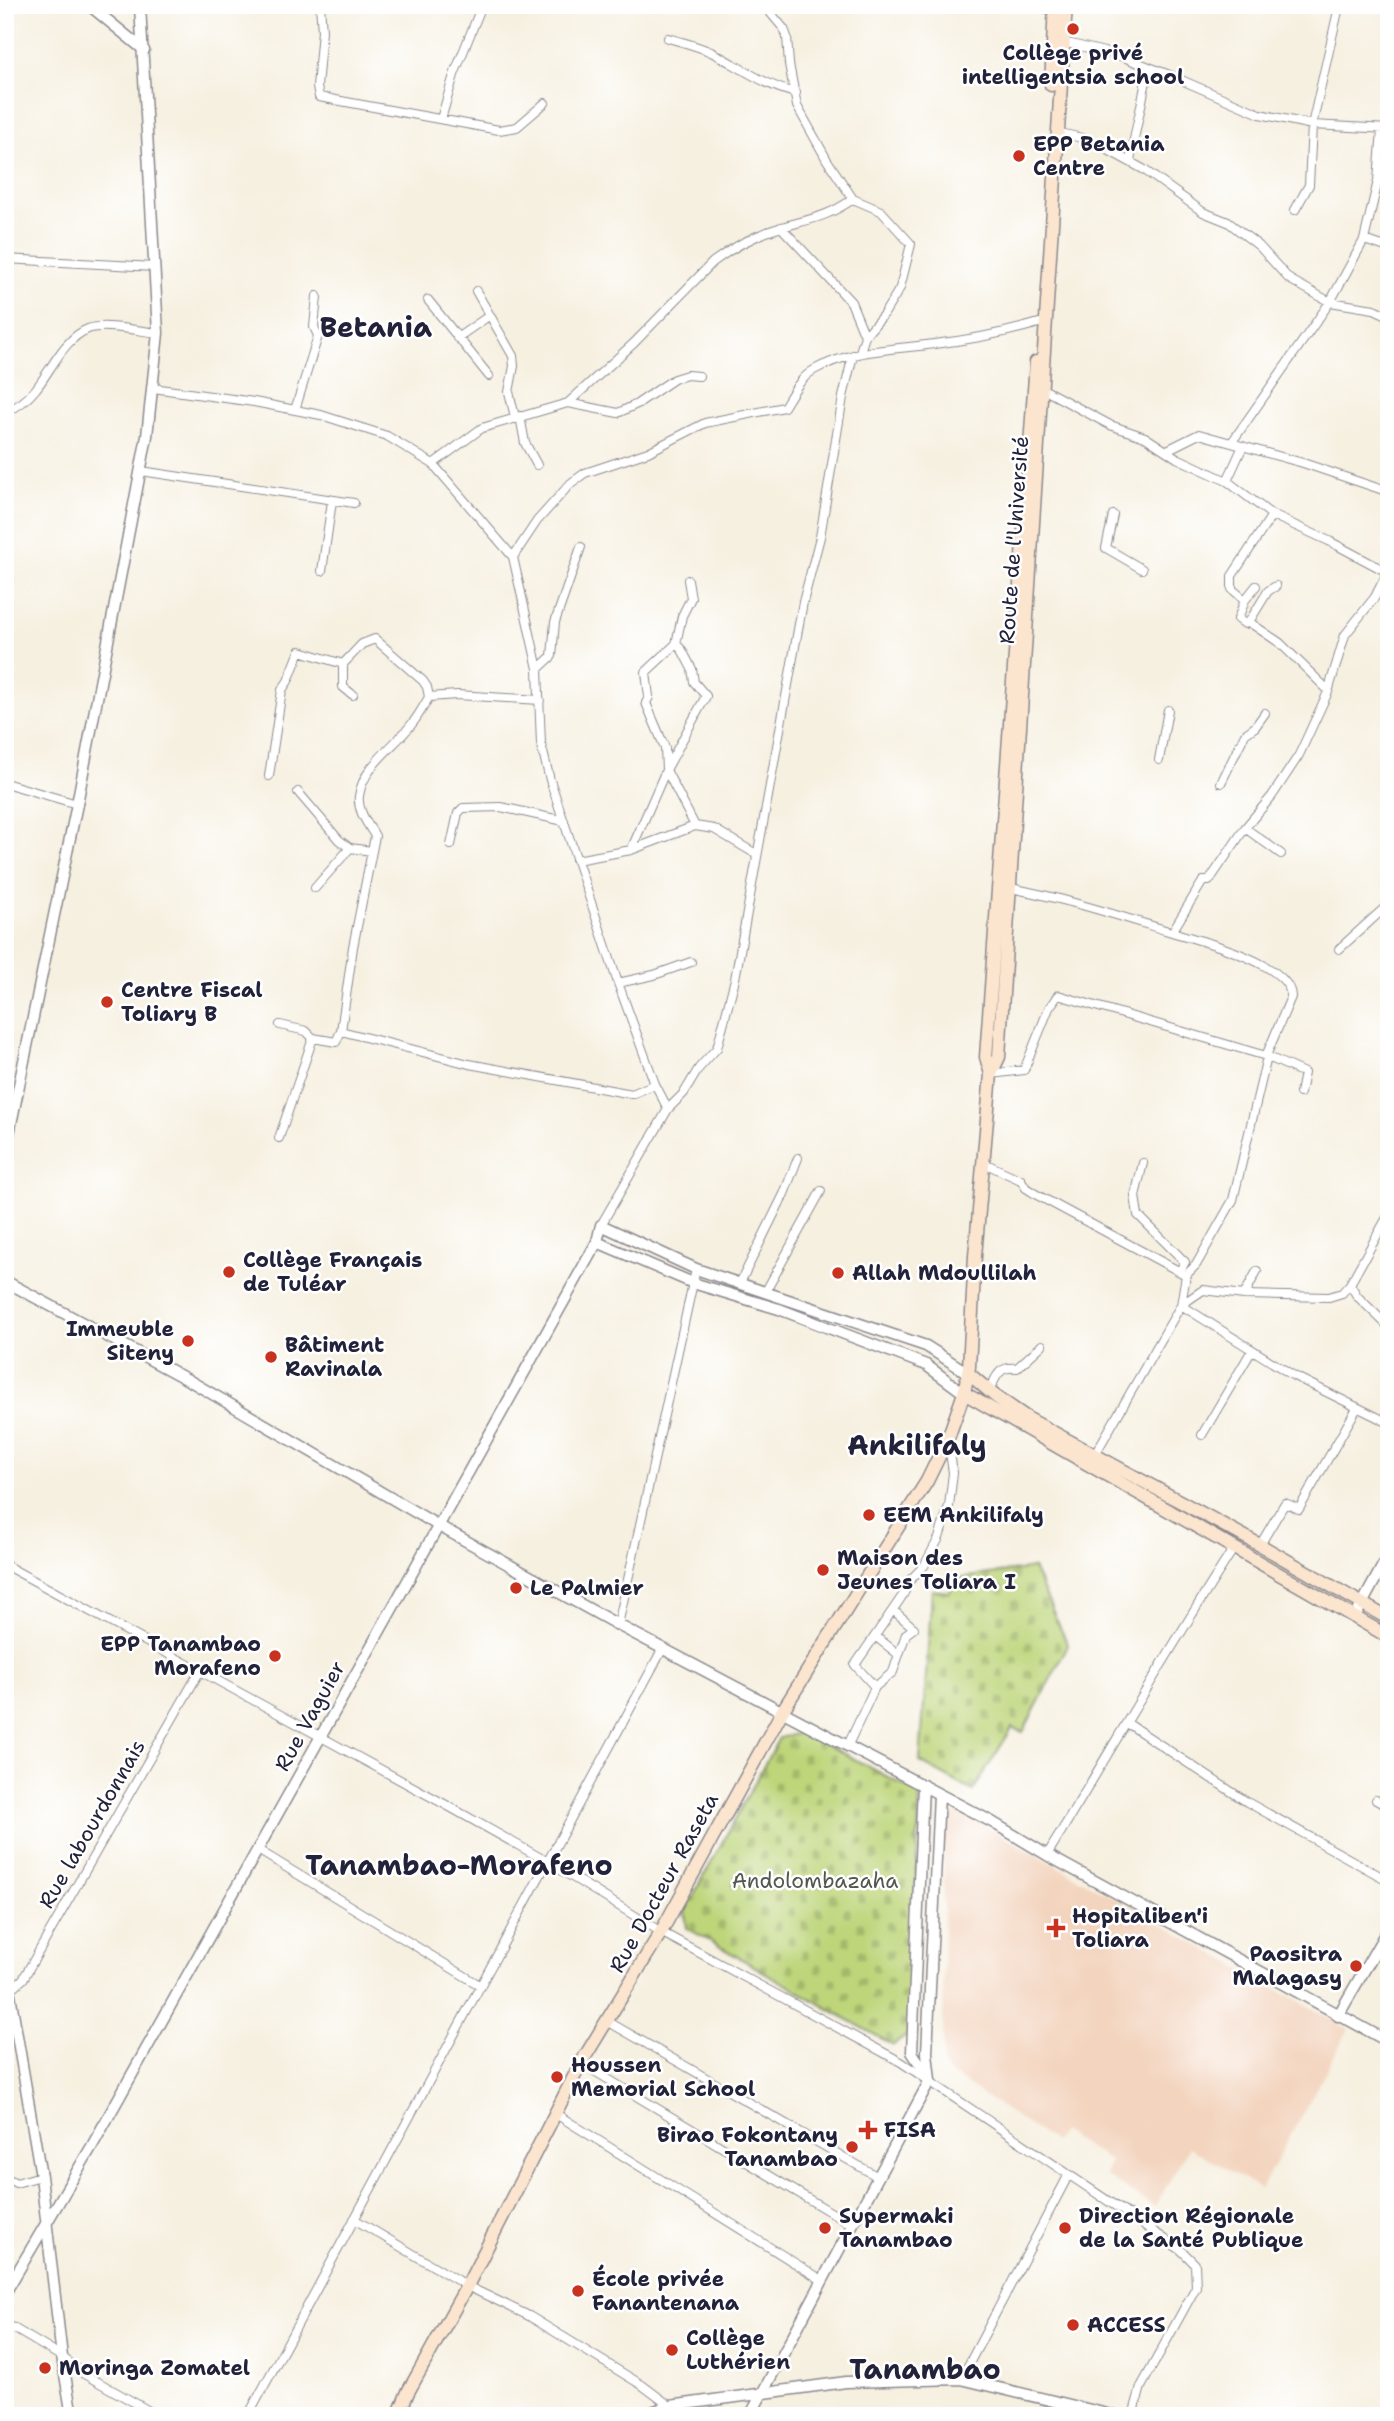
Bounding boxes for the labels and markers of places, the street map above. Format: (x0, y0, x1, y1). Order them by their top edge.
marker: Collège privé intelligentsia school (1065, 21, 1081, 37)
place label: Collège privé intelligentsia school (962, 39, 1184, 91)
place label: EPP Betania Centre (1033, 130, 1165, 182)
marker: EPP Betania Centre (1011, 148, 1027, 164)
place label: Centre Fiscal Toliary B (121, 976, 263, 1028)
marker: Centre Fiscal Toliary B (99, 994, 115, 1010)
place label: Collège Français de Tuléar (243, 1246, 422, 1298)
place label: Allah Mdoullilah (852, 1259, 1037, 1287)
marker: Collège Français de Tuléar (221, 1264, 237, 1280)
marker: Allah Mdoullilah (830, 1265, 846, 1281)
place label: Immeuble Siteny (66, 1315, 174, 1367)
place label: Bâtiment Ravinala (285, 1331, 384, 1383)
marker: Immeuble Siteny (180, 1333, 196, 1349)
marker: Bâtiment Ravinala (263, 1349, 279, 1365)
place label: EEM Ankilifaly (883, 1501, 1044, 1529)
marker: EEM Ankilifaly (861, 1507, 877, 1523)
place label: Maison des Jeunes Toliara I (837, 1544, 1016, 1596)
marker: Maison des Jeunes Toliara I (815, 1562, 831, 1578)
place label: Le Palmier (530, 1574, 644, 1602)
marker: Le Palmier (508, 1580, 524, 1596)
place label: EPP Tanambao Morafeno (100, 1630, 261, 1682)
marker: EPP Tanambao Morafeno (267, 1648, 283, 1664)
place label: Hopitaliben'i Toliara (1072, 1902, 1208, 1954)
marker: Hopitaliben'i Toliara (1046, 1918, 1066, 1938)
place label: Paositra Malagasy (1233, 1940, 1343, 1992)
marker: Paositra Malagasy (1348, 1958, 1364, 1974)
place label: Houssen Memorial School (571, 2051, 755, 2103)
marker: Houssen Memorial School (549, 2069, 565, 2085)
place label: FISA (884, 2116, 936, 2144)
marker: FISA (858, 2120, 878, 2140)
place label: Birao Fokontany Tanambao (657, 2121, 838, 2173)
marker: Birao Fokontany Tanambao (844, 2139, 860, 2155)
place label: Supermaki Tanambao (839, 2202, 954, 2254)
place label: Direction Régionale de la Santé Publique (1079, 2202, 1304, 2254)
marker: Supermaki Tanambao (817, 2220, 833, 2236)
marker: Direction Régionale de la Santé Publique (1057, 2220, 1073, 2236)
place label: École privée Fanantenana (592, 2264, 740, 2317)
marker: École privée Fanantenana (570, 2283, 586, 2299)
place label: ACCESS (1087, 2311, 1166, 2339)
marker: ACCESS (1065, 2317, 1081, 2333)
place label: Collège Luthérien (686, 2324, 790, 2376)
marker: Collège Luthérien (664, 2342, 680, 2358)
place label: Moringa Zomatel (59, 2354, 250, 2382)
marker: Moringa Zomatel (37, 2360, 53, 2376)

